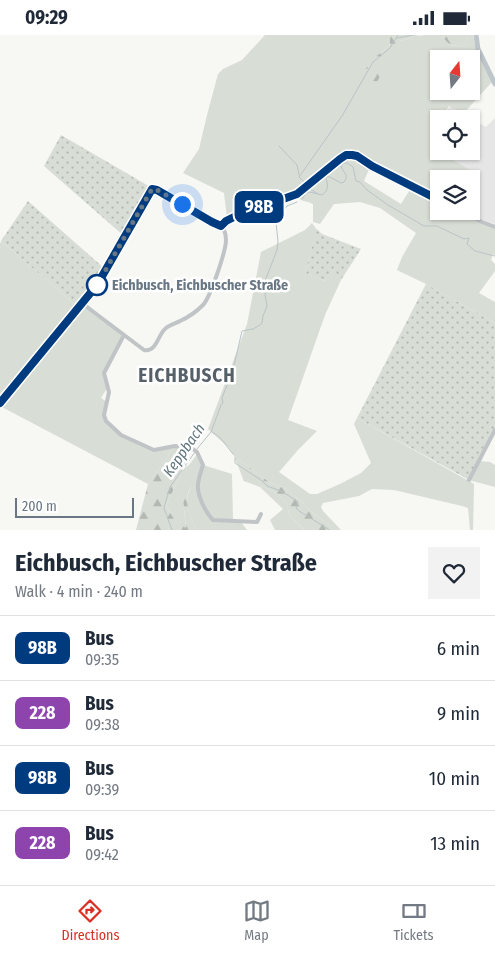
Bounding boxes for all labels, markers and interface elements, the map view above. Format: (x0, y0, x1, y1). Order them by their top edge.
text: 09:29 (25, 6, 68, 29)
north arrow (430, 50, 480, 100)
map controls (430, 50, 480, 220)
button: locate (430, 110, 480, 160)
button: layers (430, 170, 480, 220)
line badge: 98B (230, 191, 288, 223)
your location (170, 192, 195, 217)
text: 98B (245, 196, 273, 218)
marker: Eichbusch, Eichbuscher Straße (86, 274, 108, 296)
place label: Eichbusch, Eichbuscher Straße (112, 277, 288, 294)
district label: EICHBUSCH (138, 364, 236, 387)
water label: Keppbach (159, 420, 209, 480)
scale bar (15, 495, 134, 518)
text: 200 m (22, 498, 57, 515)
button: heart (428, 547, 480, 599)
text: Eichbusch, Eichbuscher Straße (15, 549, 317, 577)
text: Walk · 4 min · 240 m (15, 582, 143, 601)
text: Bus (85, 627, 114, 650)
text: 98B (28, 637, 57, 659)
text: 6 min (437, 637, 480, 660)
text: 09:35 (85, 650, 119, 669)
text: Bus (85, 692, 114, 715)
text: 228 (29, 702, 56, 724)
text: 9 min (437, 702, 480, 725)
text: 09:38 (85, 715, 120, 734)
text: Bus (85, 757, 114, 780)
text: 98B (28, 767, 57, 789)
text: 10 min (429, 767, 480, 790)
text: 09:39 (85, 780, 119, 799)
text: Bus (85, 822, 114, 845)
text: 228 (29, 832, 56, 854)
text: 13 min (430, 832, 480, 855)
text: 09:42 (85, 845, 119, 864)
tab: Directions (62, 897, 119, 944)
tab: Map (243, 897, 271, 944)
tab: Tickets (394, 897, 433, 944)

